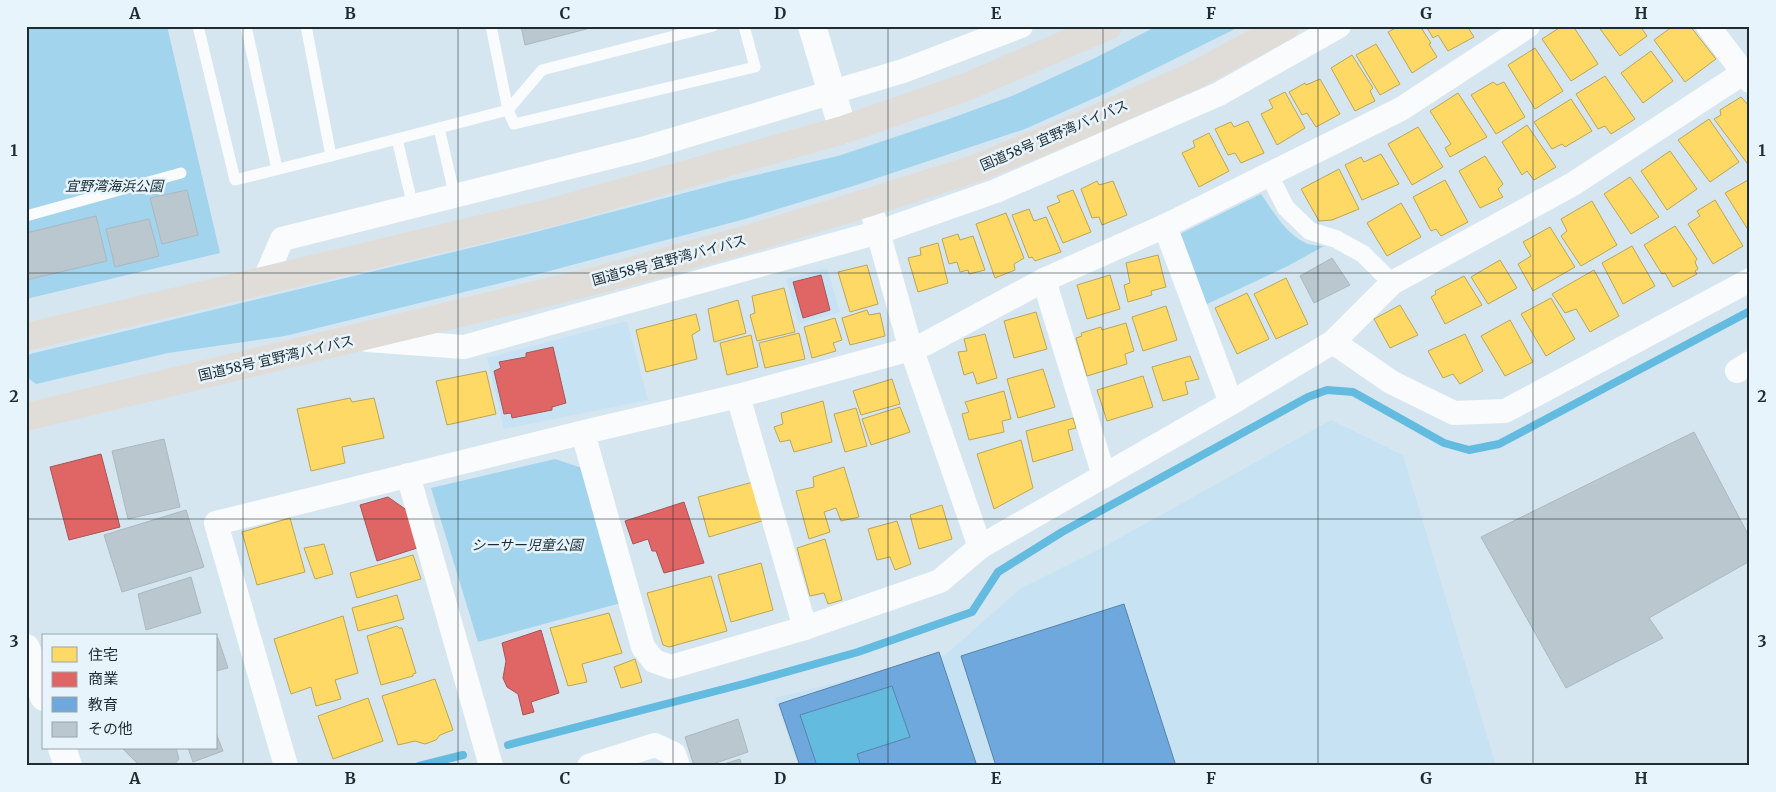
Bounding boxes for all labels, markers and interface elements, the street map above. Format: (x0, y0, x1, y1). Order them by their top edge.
text: A (128, 3, 141, 23)
text: B (344, 3, 356, 23)
text: C (560, 3, 570, 23)
text: D (774, 3, 786, 23)
text: E (991, 3, 1002, 23)
text: F (1206, 3, 1216, 23)
text: G (1420, 3, 1432, 23)
text: H (1634, 3, 1648, 23)
street label: 国道58号 宜野湾バイパス (977, 96, 1131, 174)
text: 1 (10, 140, 18, 160)
text: 1 (1758, 140, 1766, 160)
park label: 宜野湾海浜公園 (65, 177, 165, 195)
street label: 国道58号 宜野湾バイパス (590, 231, 748, 289)
street label: 国道58号 宜野湾バイパス (196, 331, 356, 385)
text: 2 (9, 386, 19, 406)
text: 2 (1757, 386, 1767, 406)
park label: シーサー児童公園 (471, 536, 585, 554)
text: 3 (9, 631, 19, 651)
text: 3 (1757, 631, 1767, 651)
legend (42, 634, 218, 750)
text: 住宅 (88, 645, 118, 664)
text: 商業 (88, 669, 118, 688)
text: 教育 (88, 695, 118, 714)
text: その他 (88, 719, 133, 738)
text: A (128, 768, 141, 788)
text: B (344, 768, 356, 788)
text: C (560, 768, 570, 788)
text: D (774, 768, 786, 788)
text: E (991, 768, 1002, 788)
text: F (1206, 768, 1216, 788)
text: G (1420, 768, 1432, 788)
text: H (1634, 768, 1648, 788)

